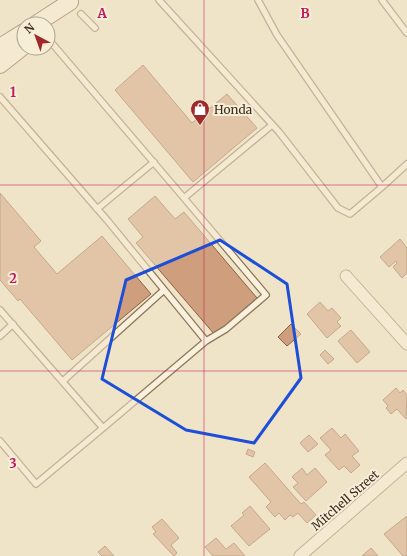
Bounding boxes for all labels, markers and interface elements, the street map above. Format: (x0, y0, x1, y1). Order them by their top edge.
text: A (96, 5, 107, 22)
text: B (300, 5, 310, 22)
north arrow (16, 16, 56, 56)
text: N (22, 20, 38, 37)
text: 1 (10, 84, 16, 101)
shop icon: Honda (189, 98, 211, 126)
place label: Honda (214, 102, 253, 117)
text: 2 (9, 270, 17, 287)
text: 3 (9, 455, 17, 472)
street label: Mitchell Street (308, 466, 382, 533)

